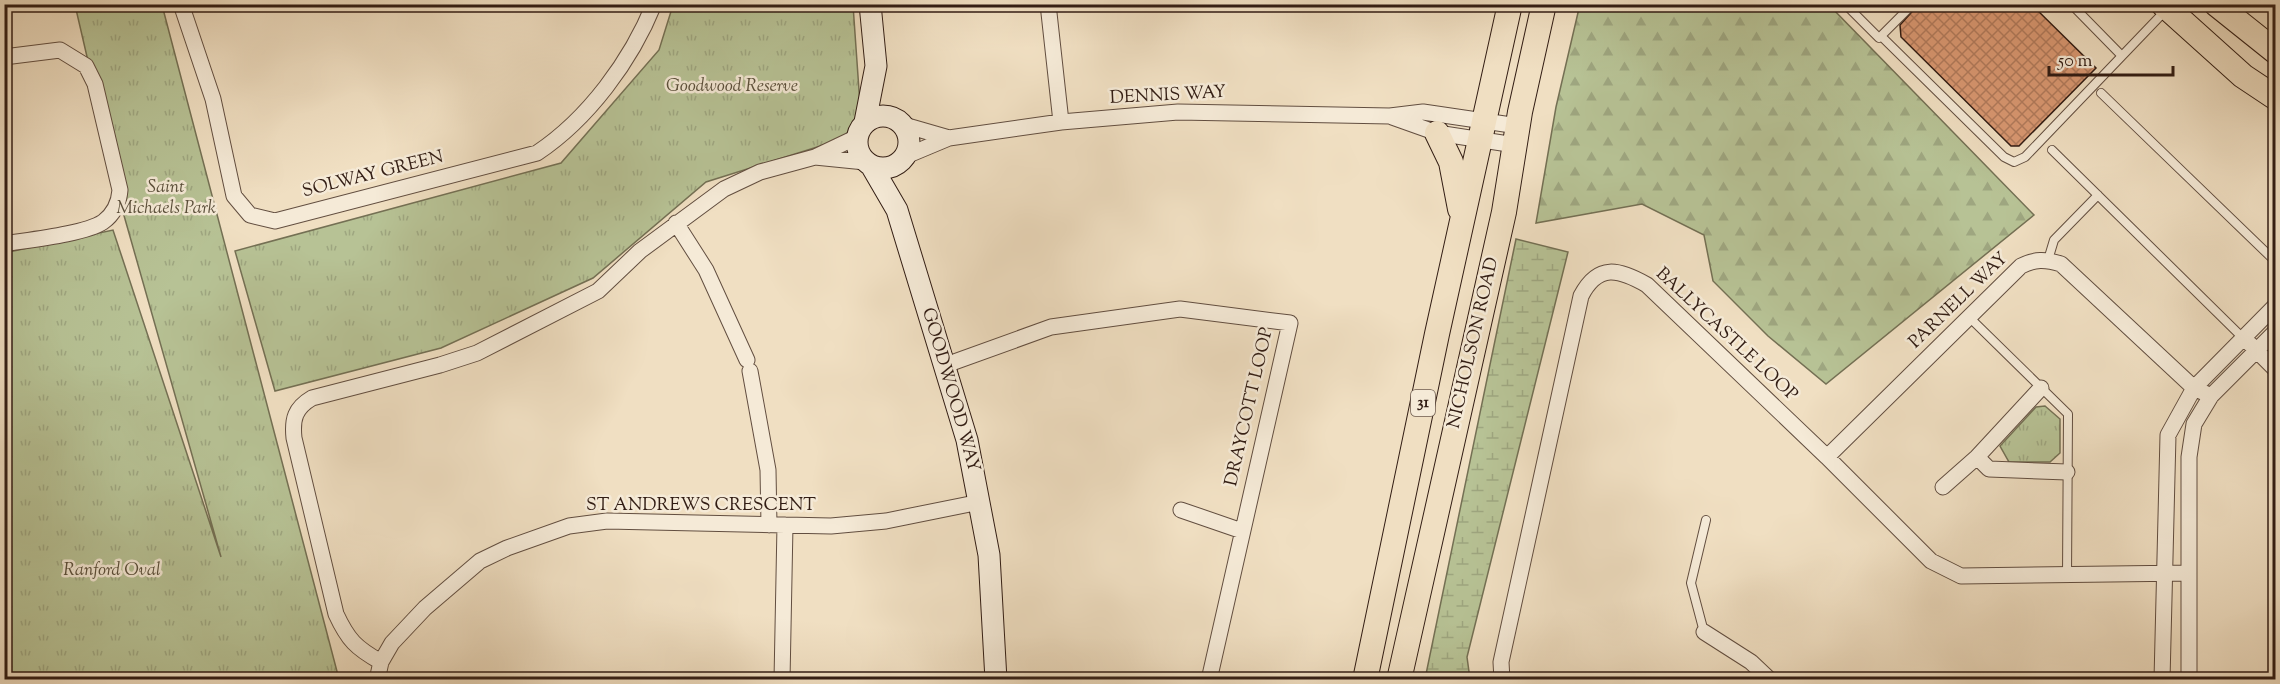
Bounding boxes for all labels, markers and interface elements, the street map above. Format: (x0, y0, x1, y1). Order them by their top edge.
scale bar (2049, 39, 2174, 77)
text: 50 m (2057, 49, 2093, 75)
park label: Goodwood Reserve (666, 74, 798, 100)
street label: DENNIS WAY (1109, 80, 1227, 112)
street label: SOLWAY GREEN (300, 145, 446, 205)
park label: Saint Michaels Park (116, 175, 216, 222)
street label: PARNELL WAY (1904, 247, 2015, 355)
street label: NICHOLSON ROAD (1442, 255, 1506, 431)
street label: BALLYCASTLE LOOP (1649, 262, 1803, 408)
street label: GOODWOOD WAY (914, 305, 986, 475)
street label: DRAYCOTT LOOP (1219, 325, 1281, 489)
road number: 31 (1411, 390, 1435, 416)
street label: ST ANDREWS CRESCENT (586, 493, 816, 519)
park label: Ranford Oval (63, 558, 161, 584)

